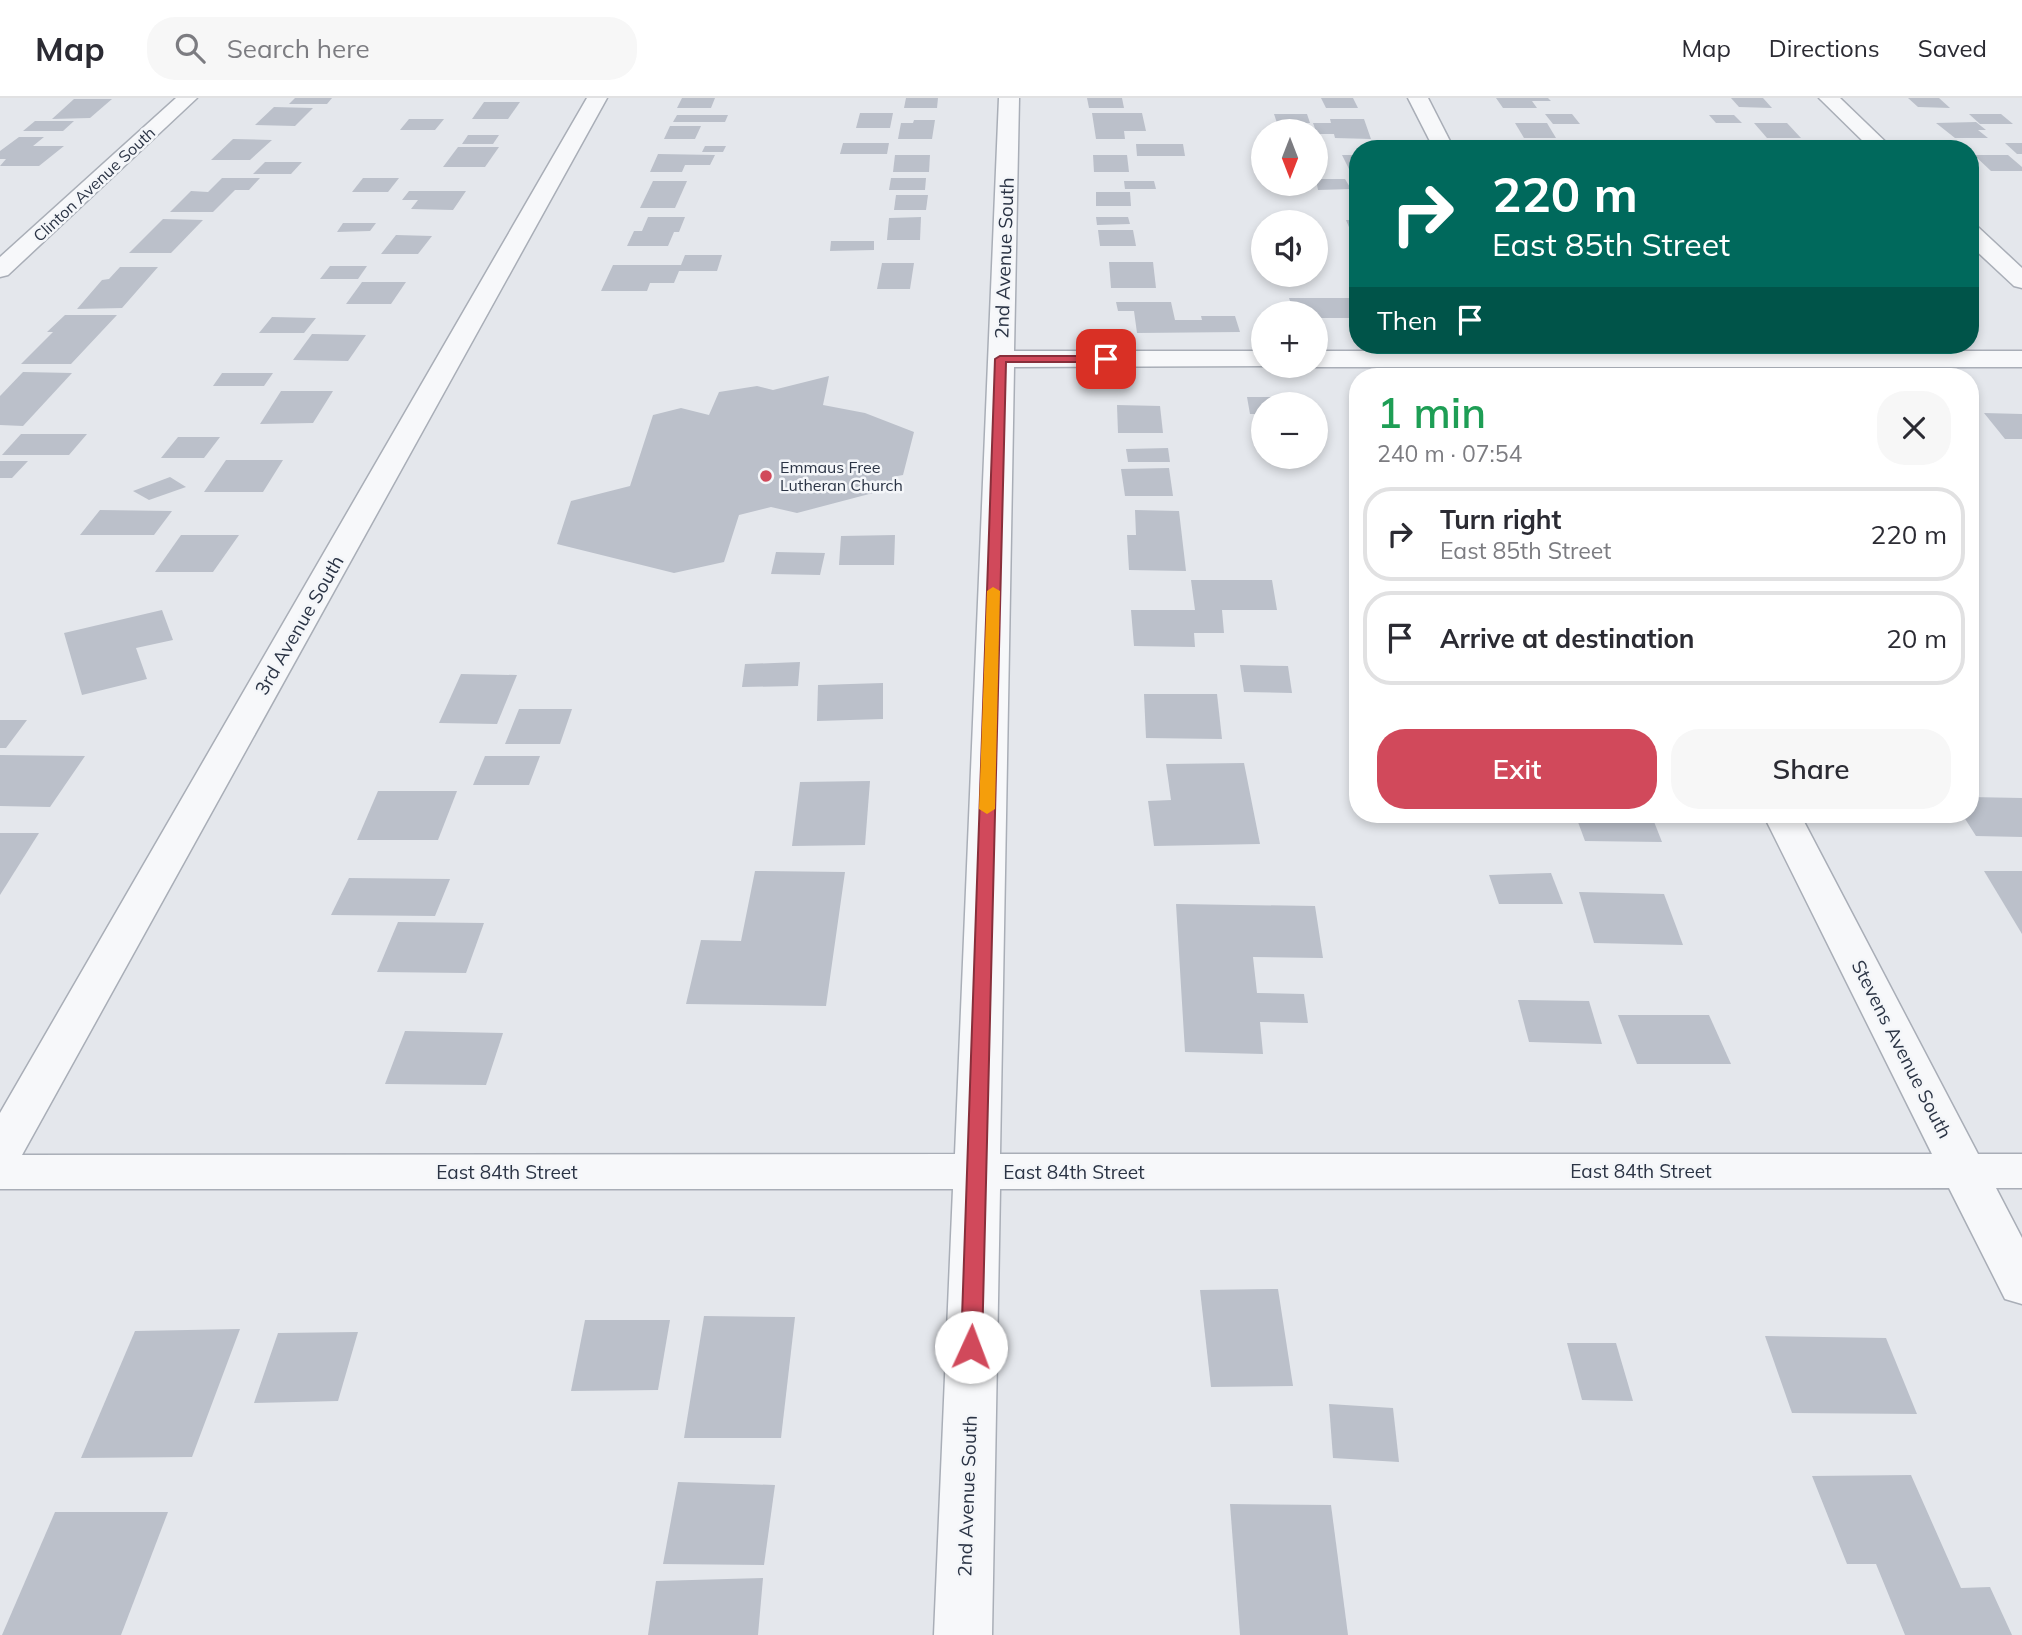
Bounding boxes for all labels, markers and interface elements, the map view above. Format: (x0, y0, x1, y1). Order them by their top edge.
search box (147, 17, 637, 80)
text: Map (35, 28, 105, 69)
icon: search (171, 29, 209, 67)
text: Search here (227, 32, 370, 65)
text: Map (1681, 33, 1731, 63)
text: Directions (1769, 33, 1880, 63)
text: Saved (1918, 33, 1987, 63)
north arrow (1251, 119, 1328, 196)
map controls (1251, 119, 1328, 469)
street label: Clinton Avenue South (29, 122, 159, 246)
text: 220 m (1492, 163, 1638, 224)
icon: right (1377, 168, 1468, 259)
street label: 2nd Avenue South (989, 177, 1019, 339)
button: sound (1251, 210, 1328, 287)
text: East 85th Street (1492, 224, 1730, 264)
button: + (1251, 301, 1328, 378)
icon: arrive (1451, 301, 1489, 339)
text: Then (1377, 304, 1437, 337)
pin (1076, 329, 1136, 389)
icon: arrive (1087, 340, 1125, 378)
text: 1 min (1377, 386, 1486, 439)
button: close (1877, 391, 1951, 465)
button: − (1251, 392, 1328, 469)
text: 240 m · 07:54 (1377, 439, 1522, 468)
place label: Emmaus Free Lutheran Church (780, 457, 903, 495)
marker: Emmaus Free Lutheran Church (758, 468, 774, 484)
text: Turn right (1440, 503, 1561, 536)
icon: right (1381, 515, 1419, 553)
text: 220 m (1871, 518, 1947, 551)
text: East 85th Street (1440, 536, 1611, 565)
street label: 3rd Avenue South (249, 551, 349, 699)
icon: arrive (1381, 619, 1419, 657)
text: Arrive at destination (1440, 622, 1695, 655)
text: 20 m (1886, 622, 1947, 655)
button: Exit (1377, 729, 1657, 809)
button: Share (1671, 729, 1951, 809)
street label: Stevens Avenue South (1847, 956, 1957, 1142)
street label: East 84th Street (1570, 1159, 1712, 1183)
street label: East 84th Street (436, 1160, 578, 1184)
street label: East 84th Street (1003, 1160, 1145, 1184)
position arrow (934, 1310, 1008, 1384)
street label: 2nd Avenue South (952, 1415, 982, 1577)

